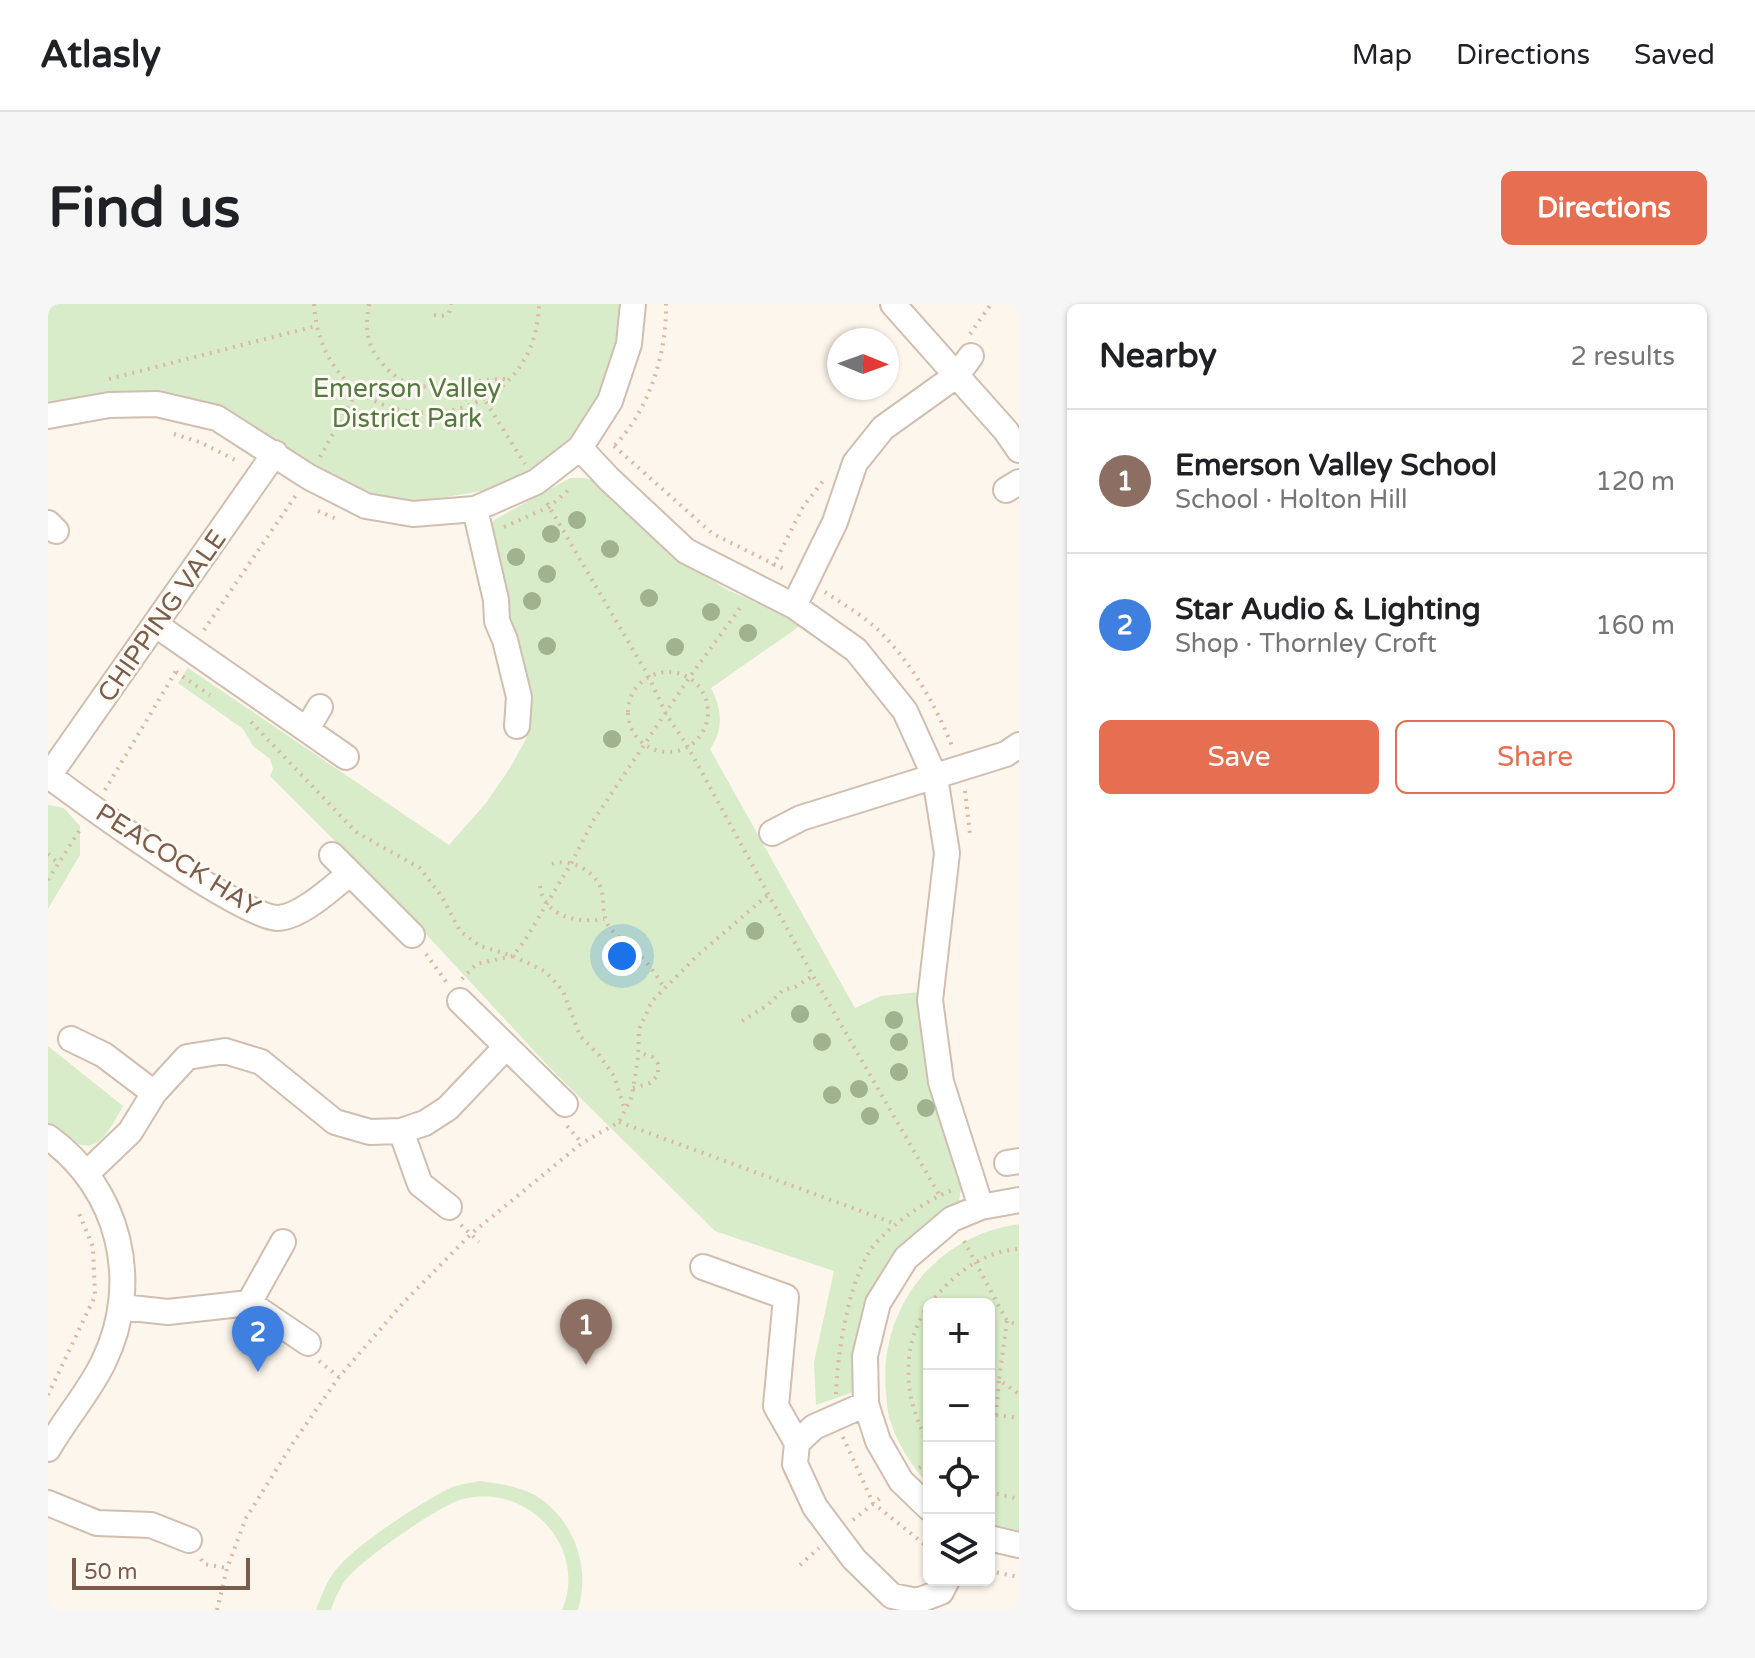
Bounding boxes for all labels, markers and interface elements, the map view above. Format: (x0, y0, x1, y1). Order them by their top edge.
text: Atlasly (40, 32, 161, 78)
text: Map (1352, 38, 1412, 72)
text: Directions (1456, 38, 1590, 72)
text: Saved (1634, 38, 1715, 72)
button: Directions (1501, 171, 1707, 245)
text: Find us (48, 175, 240, 242)
north arrow (827, 328, 899, 400)
text: Nearby (1099, 336, 1217, 377)
text: 2 results (1570, 341, 1675, 372)
park label: Emerson Valley District Park (313, 373, 501, 434)
text: Emerson Valley School (1175, 447, 1497, 484)
text: 1 (1117, 466, 1133, 497)
text: 120 m (1595, 466, 1675, 497)
text: School · Holton Hill (1175, 484, 1408, 515)
street label: CHIPPING VALE (91, 524, 233, 708)
text: Star Audio & Lighting (1175, 591, 1481, 628)
text: 2 (1117, 610, 1133, 641)
text: 160 m (1595, 610, 1675, 641)
text: Shop · Thornley Croft (1175, 628, 1437, 659)
button: Save (1099, 720, 1379, 794)
button: Share (1395, 720, 1675, 794)
street label: PEACOCK HAY (90, 797, 266, 923)
your location (602, 936, 642, 976)
map controls (923, 1298, 995, 1586)
button: + (923, 1298, 995, 1370)
pin: 1 (560, 1299, 612, 1365)
pin: 2 (232, 1306, 284, 1372)
button: − (923, 1370, 995, 1442)
button: locate (923, 1442, 995, 1514)
button: layers (923, 1514, 995, 1586)
scale bar (72, 1554, 250, 1590)
text: 50 m (84, 1559, 138, 1585)

